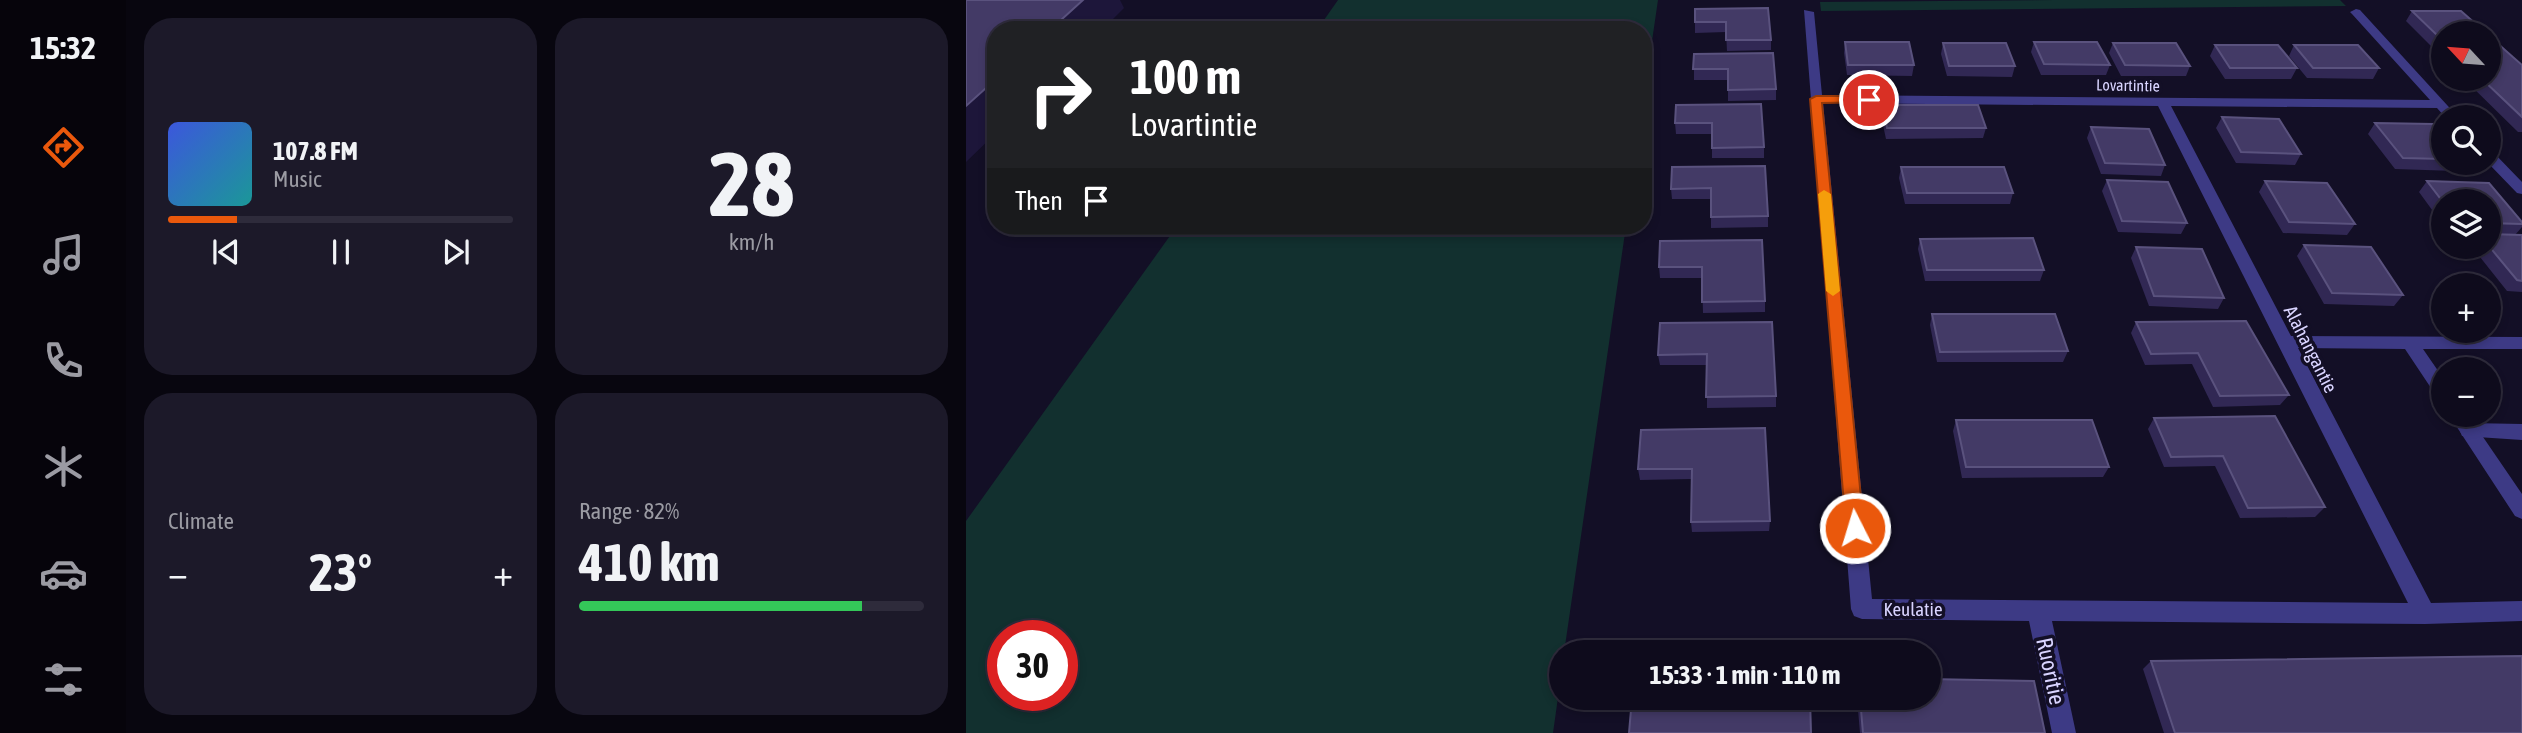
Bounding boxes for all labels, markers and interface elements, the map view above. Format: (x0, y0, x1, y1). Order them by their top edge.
north arrow (2431, 21, 2501, 91)
map controls (2431, 21, 2501, 427)
text: 15:32 (30, 29, 96, 66)
text: 100 m (1130, 48, 1241, 104)
icon: right (1015, 49, 1106, 140)
pin (1839, 70, 1899, 130)
street label: Lovartintie (2096, 75, 2160, 95)
icon: arrive (1850, 81, 1888, 119)
button: search (2431, 105, 2501, 175)
text: Lovartintie (1130, 106, 1257, 143)
icon: directions (39, 123, 88, 172)
text: 28 (709, 131, 794, 235)
text: 107.8 FM (273, 136, 358, 166)
text: Music (273, 166, 321, 192)
icon: arrive (1077, 182, 1115, 220)
text: Then (1015, 186, 1063, 216)
button: layers (2431, 189, 2501, 259)
text: km/h (729, 229, 774, 255)
icon: music (39, 230, 88, 279)
icon: previous (207, 233, 245, 271)
icon: pause (322, 233, 360, 271)
icon: next (437, 233, 475, 271)
button: + (2431, 273, 2501, 343)
street label: Alahangantie (2280, 302, 2342, 396)
icon: phone (39, 336, 88, 385)
button: − (2431, 357, 2501, 427)
icon: climate (39, 442, 88, 491)
position arrow (1818, 491, 1892, 565)
text: Range · 82% (579, 498, 679, 524)
text: Climate (168, 508, 234, 534)
text: 410 km (579, 532, 720, 592)
text: 23° (309, 542, 372, 602)
icon: car (39, 549, 88, 598)
text: − (168, 551, 188, 594)
text: + (493, 551, 513, 594)
street label: Keulatie (1883, 598, 1943, 620)
speed limit sign: 30 (987, 620, 1078, 711)
street label: Ruoritie (2031, 635, 2071, 707)
icon: filters (39, 655, 88, 704)
text: 15:33 · 1 min · 110 m (1650, 660, 1840, 690)

